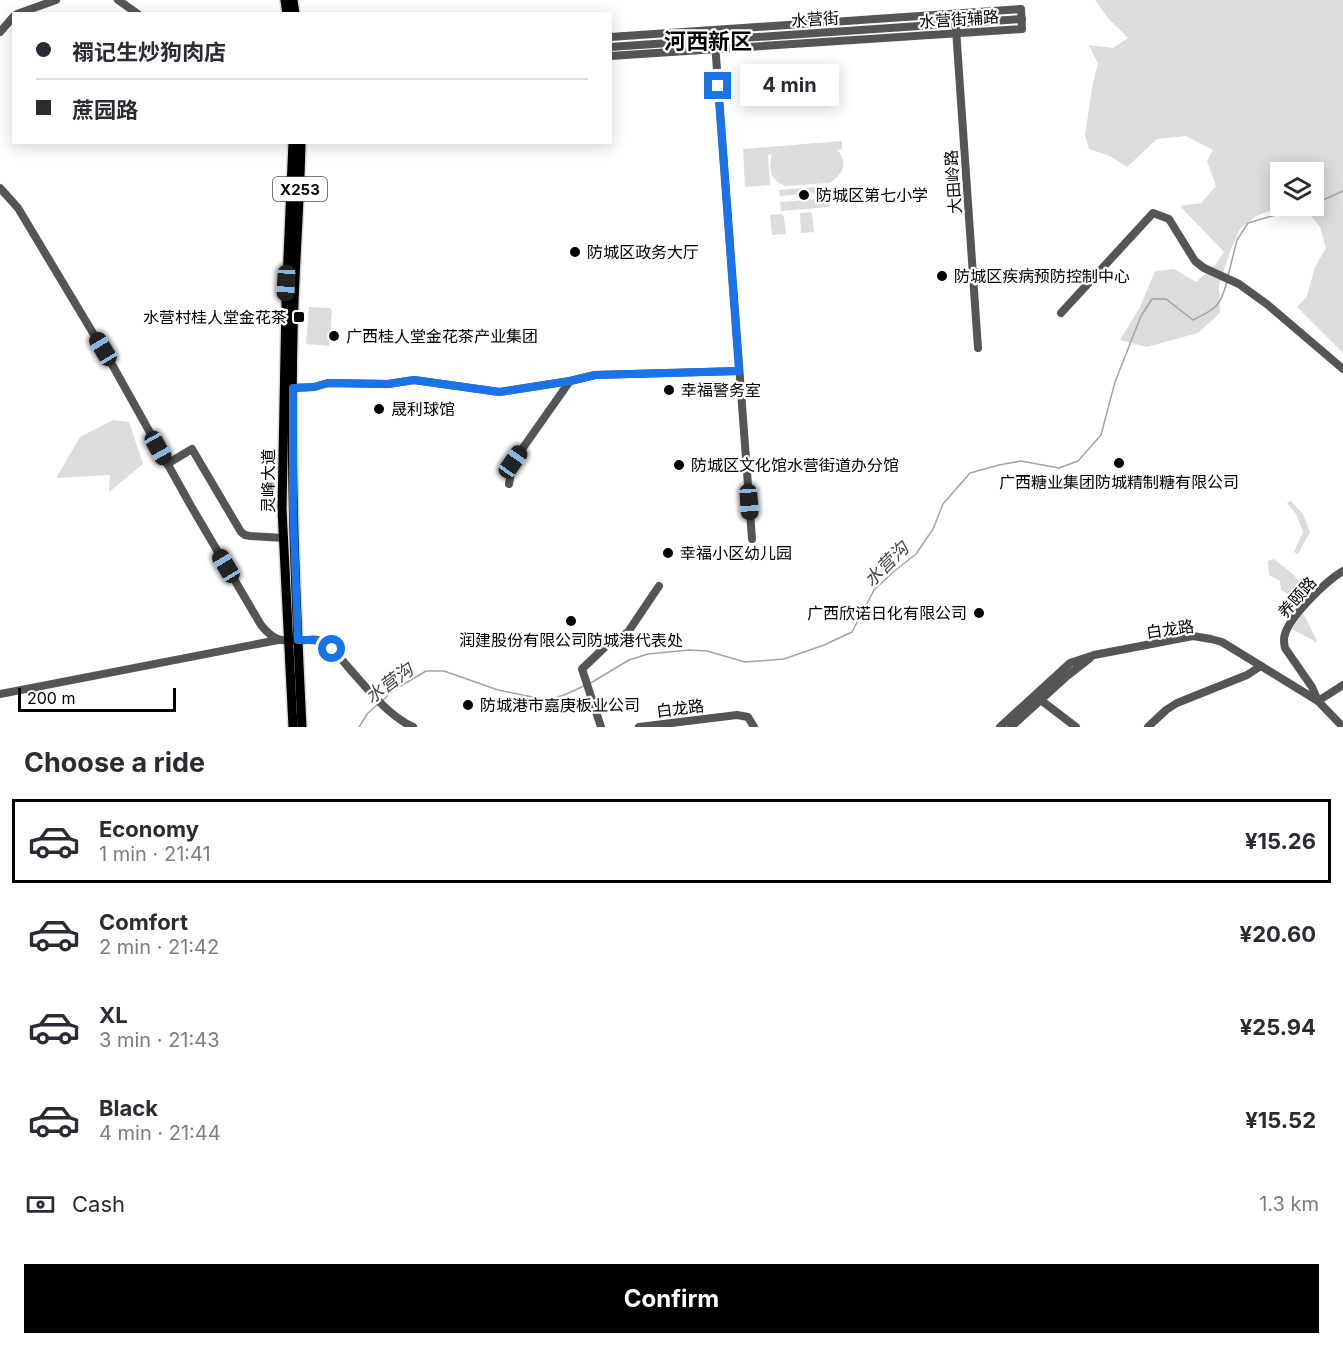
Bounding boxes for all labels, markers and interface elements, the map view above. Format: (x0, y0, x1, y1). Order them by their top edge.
street label: 水营街辅路 (918, 6, 1000, 32)
street label: 水营街 (790, 7, 840, 31)
district label: 河西新区 (664, 28, 752, 54)
text: 禤记生炒狗肉店 (72, 39, 226, 65)
callout: 4 min (739, 65, 838, 107)
route end (704, 72, 731, 99)
text: 4 min (762, 73, 817, 97)
text: 蔗园路 (72, 97, 138, 123)
street label: 大田岭路 (941, 149, 965, 215)
map controls (1270, 162, 1324, 216)
button: layers (1270, 162, 1324, 216)
road number: X253 (273, 177, 327, 201)
place label: 防城区第七小学 (816, 185, 928, 205)
marker: 防城区第七小学 (797, 188, 811, 202)
place label: 防城区政务大厅 (587, 242, 699, 262)
marker: 防城区政务大厅 (568, 245, 582, 259)
car (276, 265, 296, 301)
place label: 防城区疾病预防控制中心 (954, 266, 1130, 286)
marker: 防城区疾病预防控制中心 (935, 269, 949, 283)
place label: 水营村桂人堂金花茶 (143, 307, 287, 327)
marker: 水营村桂人堂金花茶 (292, 310, 306, 324)
place label: 广西桂人堂金花茶产业集团 (346, 326, 538, 346)
car (86, 329, 120, 369)
marker: 广西桂人堂金花茶产业集团 (327, 329, 341, 343)
place label: 幸福警务室 (681, 380, 761, 400)
marker: 幸福警务室 (662, 383, 676, 397)
place label: 晟利球馆 (391, 399, 455, 419)
marker: 晟利球馆 (372, 402, 386, 416)
car (141, 428, 175, 468)
car (495, 442, 531, 482)
street label: 灵峰大道 (258, 449, 278, 513)
place label: 防城区文化馆水营街道办分馆 (691, 455, 899, 475)
marker: 广西糖业集团防城精制糖有限公司 (1112, 456, 1126, 470)
marker: 防城区文化馆水营街道办分馆 (672, 458, 686, 472)
place label: 广西糖业集团防城精制糖有限公司 (999, 472, 1239, 492)
car (739, 483, 759, 521)
water label: 水营沟 (859, 536, 914, 591)
place label: 幸福小区幼儿园 (680, 543, 792, 563)
car (209, 546, 243, 586)
marker: 幸福小区幼儿园 (661, 546, 675, 560)
street label: 养颐路 (1274, 572, 1320, 622)
place label: 广西欣诺日化有限公司 (807, 603, 967, 623)
marker: 广西欣诺日化有限公司 (972, 606, 986, 620)
marker: 润建股份有限公司防城港代表处 (564, 614, 578, 628)
street label: 白龙路 (1145, 616, 1195, 642)
place label: 润建股份有限公司防城港代表处 (459, 630, 683, 650)
route start (318, 635, 345, 662)
water label: 水营沟 (361, 657, 419, 707)
scale bar (18, 685, 176, 712)
text: 200 m (27, 688, 75, 708)
place label: 防城港市嘉庚板业公司 (480, 695, 640, 715)
street label: 白龙路 (655, 695, 705, 721)
marker: 防城港市嘉庚板业公司 (461, 698, 475, 712)
text: Choose a ride (24, 746, 205, 779)
icon: car (27, 814, 81, 868)
text: Economy (99, 816, 199, 842)
text: ¥15.26 (1245, 828, 1316, 854)
text: 1 min · 21:41 (99, 842, 211, 866)
icon: car (27, 907, 81, 961)
text: Comfort (99, 909, 188, 935)
text: ¥20.60 (1240, 921, 1316, 947)
text: 2 min · 21:42 (99, 935, 219, 959)
icon: car (27, 1000, 81, 1054)
text: XL (99, 1002, 128, 1028)
text: ¥25.94 (1240, 1014, 1316, 1040)
text: 3 min · 21:43 (99, 1028, 220, 1052)
icon: car (27, 1093, 81, 1147)
text: Black (99, 1095, 158, 1121)
text: ¥15.52 (1245, 1107, 1316, 1133)
text: 4 min · 21:44 (99, 1121, 221, 1145)
icon: cash (24, 1188, 57, 1221)
text: Cash (72, 1191, 125, 1217)
text: 1.3 km (1259, 1192, 1319, 1216)
button: Confirm (24, 1264, 1319, 1333)

